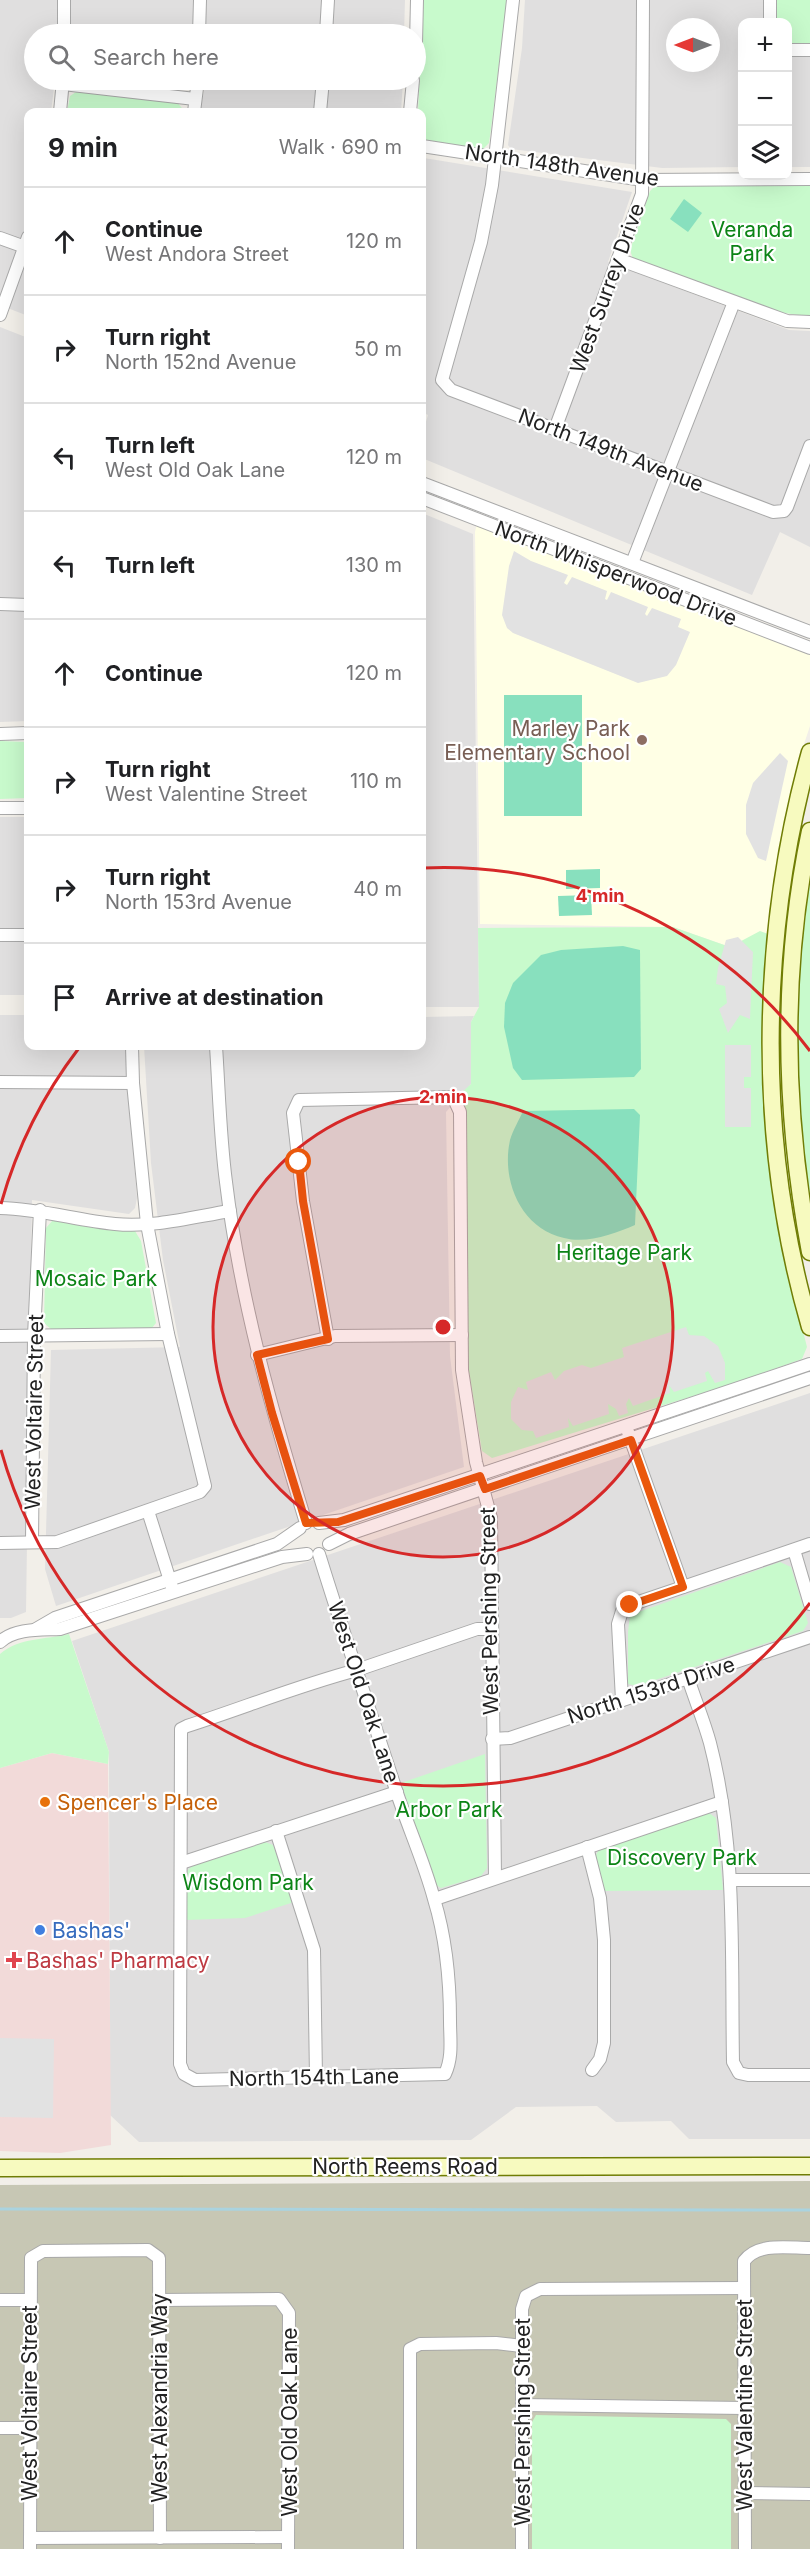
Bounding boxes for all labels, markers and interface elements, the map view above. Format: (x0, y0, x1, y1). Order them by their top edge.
north arrow (666, 18, 720, 72)
map controls (738, 18, 792, 180)
button: + (738, 18, 792, 72)
search box (24, 24, 426, 90)
icon: search (45, 41, 78, 74)
text: Search here (93, 44, 219, 70)
button: − (738, 72, 792, 126)
button: layers (738, 126, 792, 180)
text: 9 min (48, 132, 118, 163)
text: Walk · 690 m (279, 135, 402, 159)
street label: North 148th Avenue (463, 139, 661, 191)
street label: West Surrey Drive (565, 200, 649, 376)
text: Continue (105, 216, 203, 242)
park label: Veranda Park (711, 217, 793, 266)
icon: ahead (48, 225, 81, 258)
text: 120 m (346, 229, 402, 253)
text: West Andora Street (105, 242, 289, 266)
text: Turn right (105, 324, 211, 350)
icon: right (48, 333, 81, 366)
text: 50 m (354, 337, 402, 361)
text: North 152nd Avenue (105, 350, 296, 374)
street label: North 149th Avenue (515, 403, 707, 497)
text: Turn left (105, 432, 195, 458)
icon: left (48, 441, 81, 474)
text: 120 m (346, 445, 402, 469)
text: West Old Oak Lane (105, 458, 285, 482)
street label: North Whisperwood Drive (491, 515, 741, 631)
icon: left (48, 549, 81, 582)
text: Turn left (105, 552, 195, 578)
text: 130 m (346, 553, 402, 577)
icon: ahead (48, 657, 81, 690)
text: Continue (105, 660, 203, 686)
text: 120 m (346, 661, 402, 685)
place label: Marley Park Elementary School (444, 716, 630, 765)
marker: Marley Park Elementary School (635, 733, 649, 747)
text: Turn right (105, 756, 211, 782)
icon: right (48, 765, 81, 798)
text: 110 m (350, 769, 402, 793)
text: West Valentine Street (105, 782, 307, 806)
text: Turn right (105, 864, 211, 890)
icon: right (48, 873, 81, 906)
text: 40 m (353, 877, 402, 901)
text: 4 min (576, 885, 624, 906)
text: North 153rd Avenue (105, 890, 292, 914)
icon: arrive (48, 981, 81, 1014)
text: Arrive at destination (105, 984, 324, 1010)
text: 2 min (419, 1086, 467, 1107)
route start (285, 1148, 311, 1174)
park label: Heritage Park (556, 1240, 692, 1265)
park label: Mosaic Park (35, 1266, 158, 1291)
street label: West Voltaire Street (20, 1314, 48, 1510)
centre of rings (433, 1317, 453, 1337)
street label: West Pershing Street (475, 1507, 503, 1715)
route end (616, 1591, 642, 1617)
street label: West Old Oak Lane (323, 1598, 405, 1786)
street label: North 153rd Drive (564, 1651, 738, 1729)
place label: Spencer's Place (57, 1790, 218, 1815)
marker: Spencer's Place (38, 1795, 52, 1809)
park label: Arbor Park (396, 1797, 503, 1822)
park label: Discovery Park (607, 1845, 757, 1870)
park label: Wisdom Park (182, 1870, 314, 1895)
place label: Bashas' (52, 1918, 130, 1943)
marker: Bashas' (33, 1923, 47, 1937)
place label: Bashas' Pharmacy (26, 1948, 210, 1973)
marker: Bashas' Pharmacy (7, 1953, 21, 1967)
street label: North 154th Lane (229, 2063, 399, 2091)
street label: North Reems Road (312, 2154, 498, 2179)
street label: West Alexandria Way (147, 2293, 172, 2503)
street label: West Valentine Street (732, 2299, 757, 2511)
street label: West Voltaire Street (17, 2305, 42, 2501)
street label: West Pershing Street (510, 2318, 535, 2526)
street label: West Old Oak Lane (277, 2327, 302, 2517)

